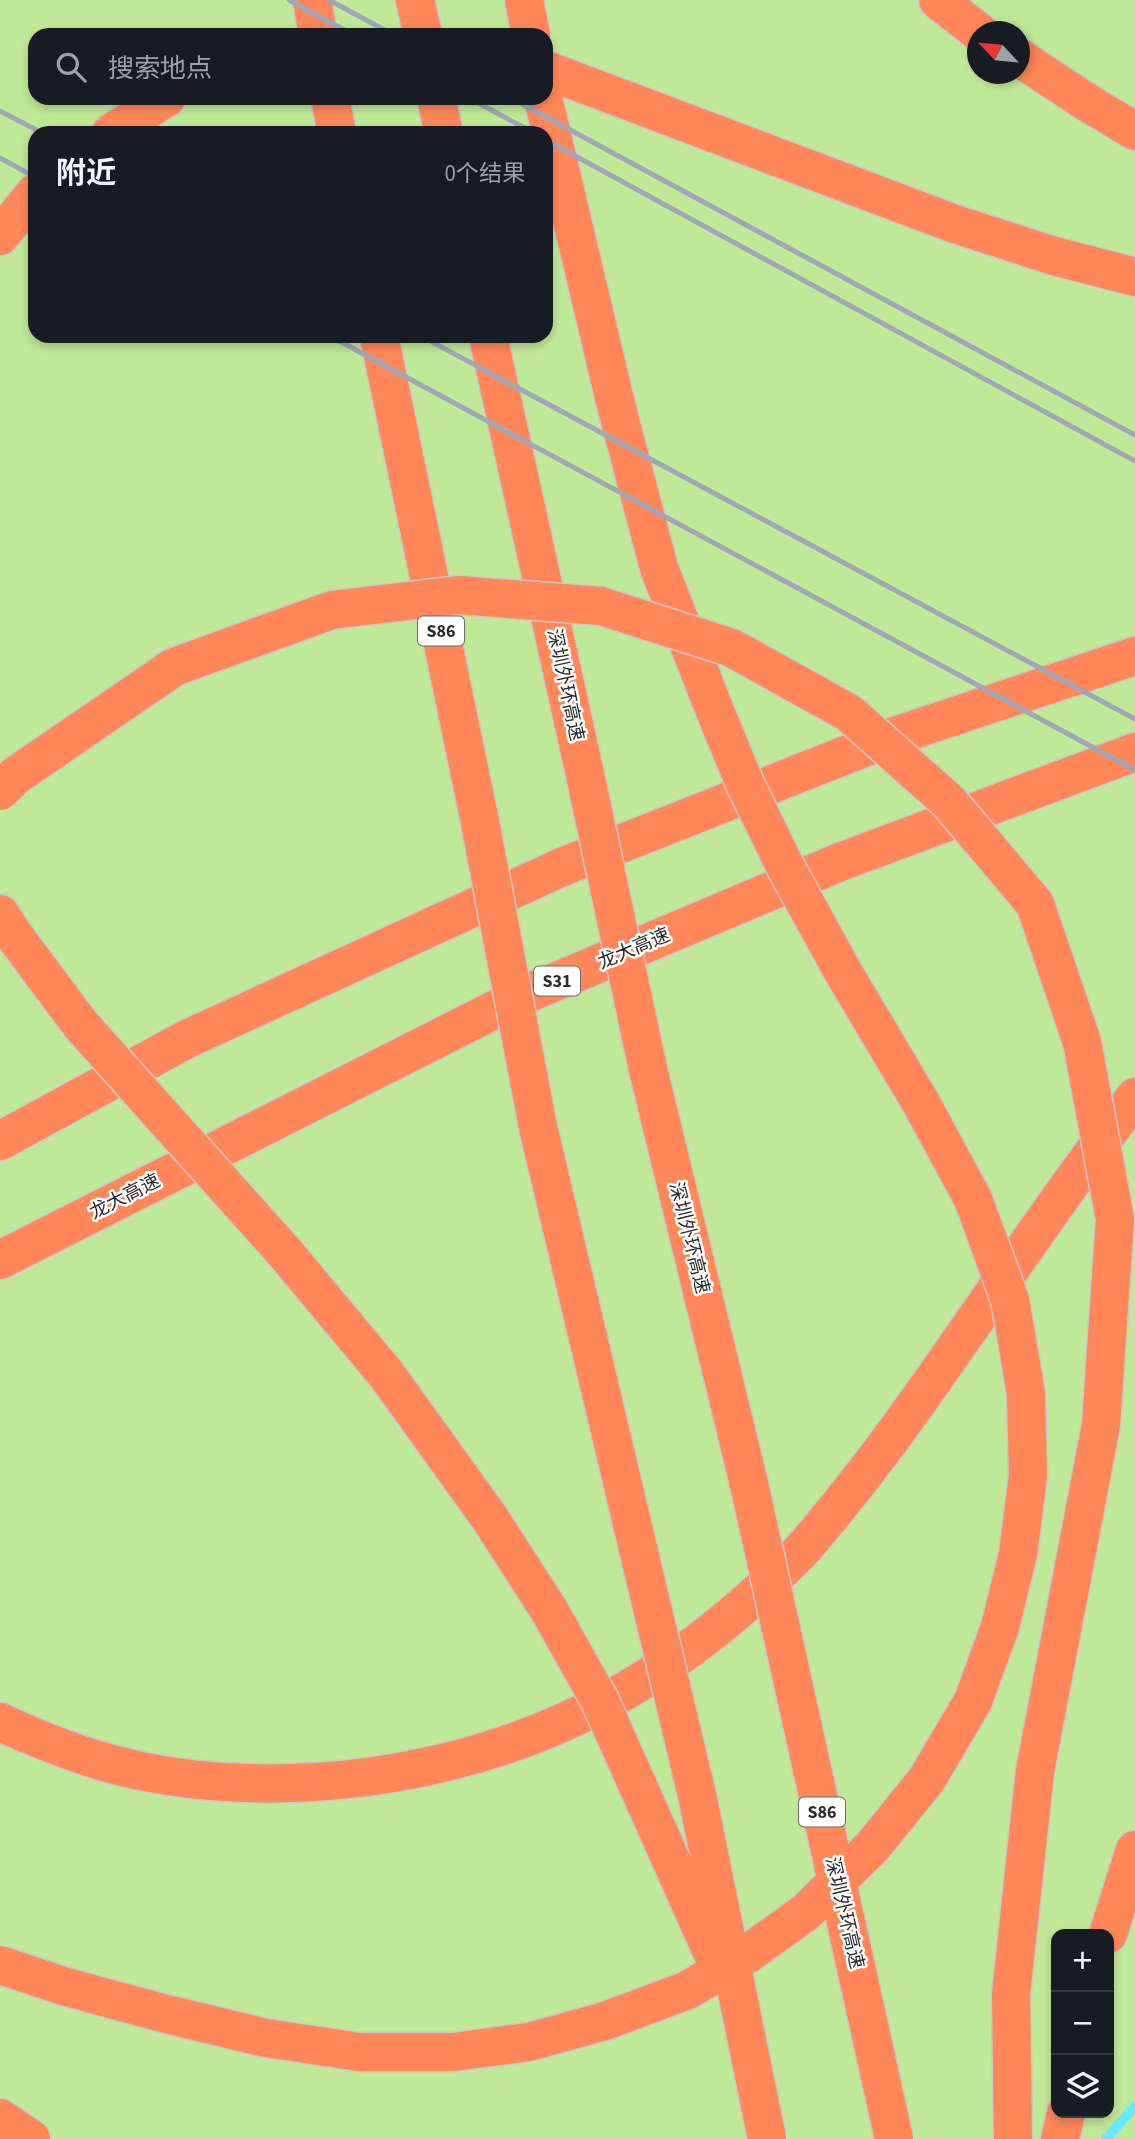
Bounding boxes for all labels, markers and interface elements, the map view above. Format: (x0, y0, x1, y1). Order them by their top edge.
north arrow (967, 21, 1030, 84)
search box (28, 28, 553, 105)
icon: search (52, 48, 90, 86)
text: 搜索地点 (108, 50, 212, 87)
text: 附近 (56, 152, 116, 195)
text: 0个结果 (445, 157, 525, 190)
road number: S86 (418, 616, 464, 646)
street label: 深圳外环高速 (540, 626, 590, 744)
street label: 龙大高速 (594, 922, 674, 976)
road number: S31 (534, 966, 580, 996)
street label: 龙大高速 (85, 1168, 165, 1226)
street label: 深圳外环高速 (662, 1179, 716, 1297)
road number: S86 (799, 1798, 845, 1826)
street label: 深圳外环高速 (818, 1854, 870, 1972)
map controls (1051, 1929, 1114, 2118)
button: + (1051, 1929, 1114, 1992)
button: − (1051, 1992, 1114, 2055)
button: layers (1051, 2055, 1114, 2118)

